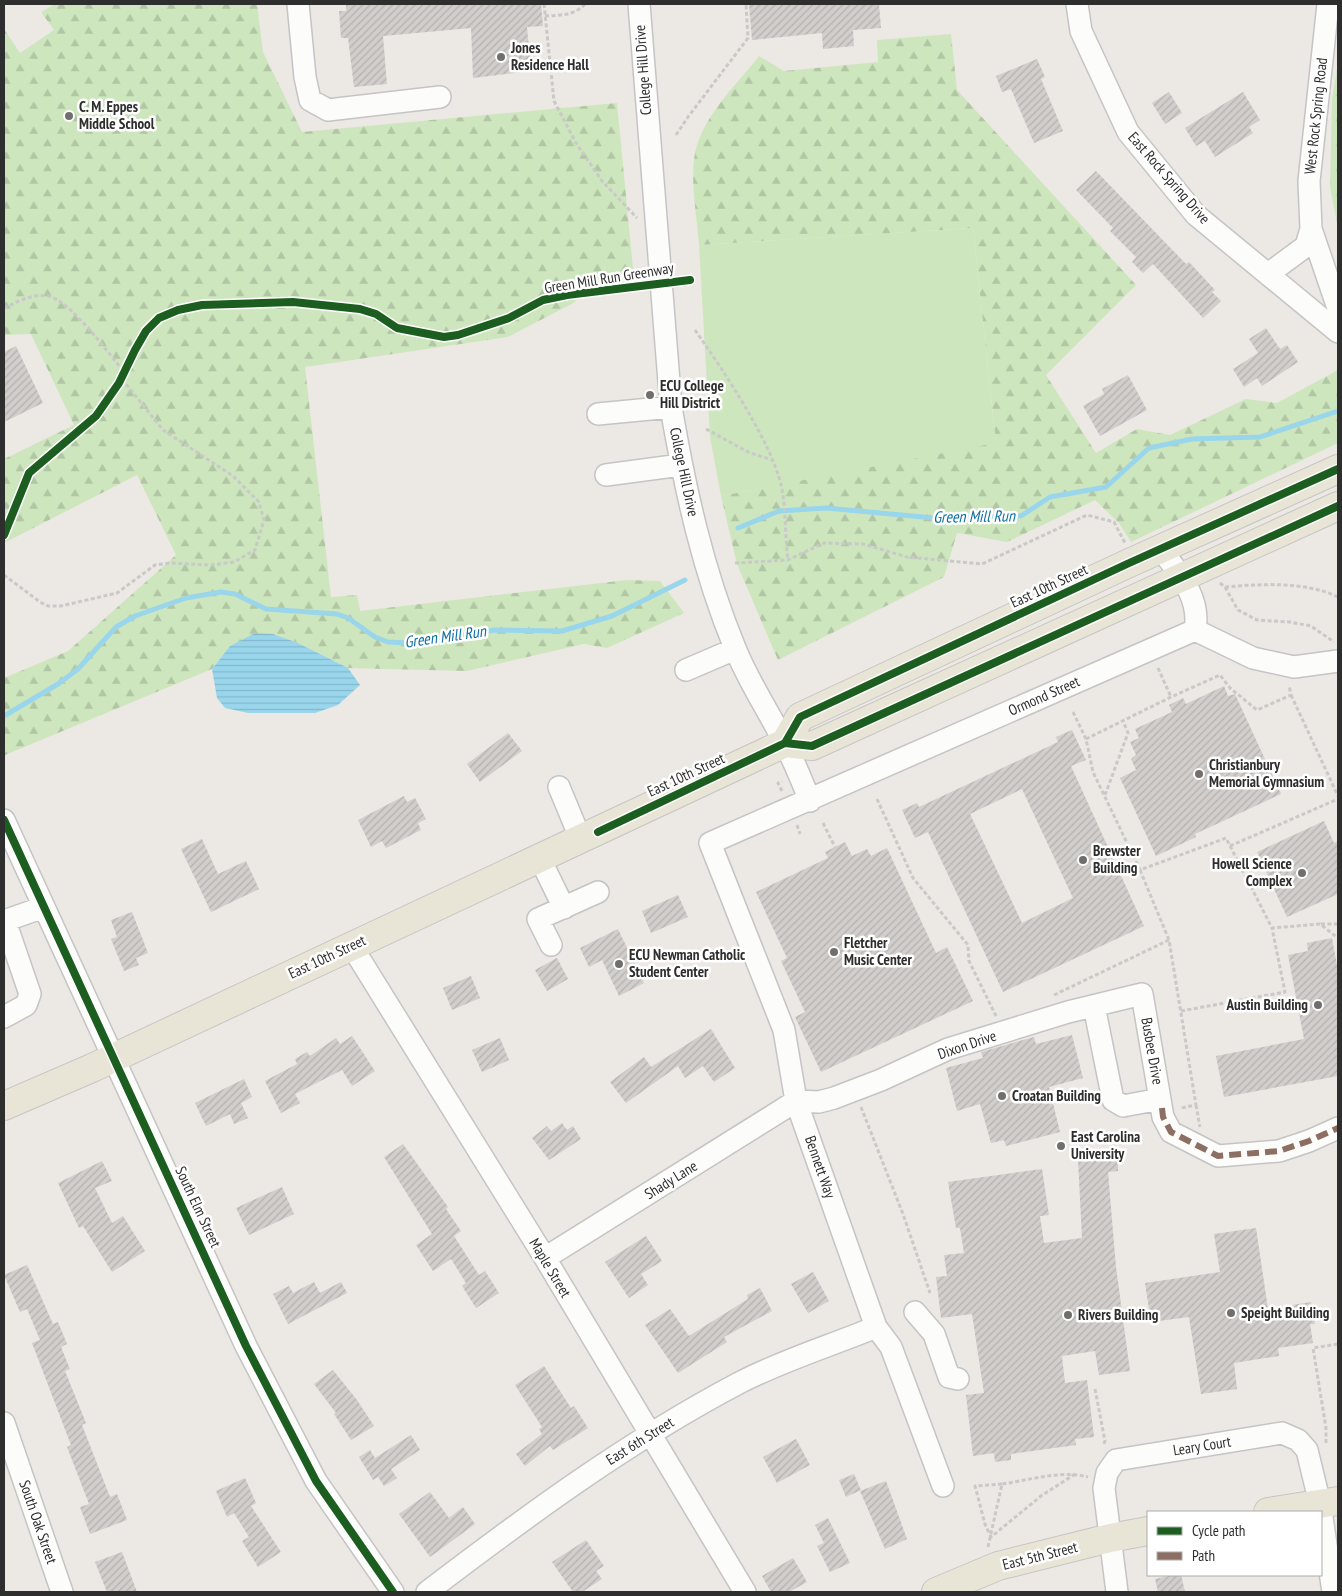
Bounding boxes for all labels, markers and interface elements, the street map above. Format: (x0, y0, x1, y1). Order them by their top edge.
street label: College Hill Drive (630, 24, 655, 116)
place label: Jones Residence Hall (510, 38, 589, 74)
marker: Jones Residence Hall (495, 51, 507, 63)
street label: West Rock Spring Road (1300, 57, 1331, 175)
place label: C. M. Eppes Middle School (79, 97, 155, 133)
marker: C. M. Eppes Middle School (63, 110, 75, 122)
street label: East Rock Spring Drive (1124, 128, 1215, 228)
street label: Green Mill Run Greenway (543, 258, 675, 297)
place label: ECU College Hill District (660, 376, 724, 412)
marker: ECU College Hill District (644, 389, 656, 401)
street label: College Hill Drive (666, 426, 703, 518)
water label: Green Mill Run (933, 505, 1016, 527)
street label: East 10th Street (1007, 559, 1091, 612)
water label: Green Mill Run (403, 620, 488, 652)
street label: Ormond Street (1005, 671, 1082, 720)
street label: East 10th Street (644, 748, 728, 801)
place label: Christianbury Memorial Gymnasium (1209, 755, 1324, 791)
marker: Christianbury Memorial Gymnasium (1193, 768, 1205, 780)
place label: Brewster Building (1093, 841, 1141, 877)
marker: Brewster Building (1077, 854, 1089, 866)
place label: Howell Science Complex (1212, 854, 1292, 890)
marker: Howell Science Complex (1296, 867, 1308, 879)
street label: East 10th Street (285, 930, 369, 983)
place label: Fletcher Music Center (844, 933, 912, 969)
place label: ECU Newman Catholic Student Center (629, 945, 746, 981)
marker: Fletcher Music Center (828, 946, 840, 958)
marker: ECU Newman Catholic Student Center (613, 958, 625, 970)
place label: Austin Building (1226, 995, 1308, 1014)
marker: Austin Building (1312, 999, 1324, 1011)
street label: Busbee Drive (1137, 1016, 1168, 1086)
street label: Dixon Drive (935, 1026, 999, 1063)
place label: Croatan Building (1012, 1086, 1101, 1105)
marker: Croatan Building (996, 1090, 1008, 1102)
place label: East Carolina University (1071, 1127, 1140, 1163)
street label: Bennett Way (801, 1133, 840, 1201)
marker: East Carolina University (1055, 1140, 1067, 1152)
street label: Shady Lane (641, 1156, 701, 1203)
street label: South Elm Street (171, 1163, 225, 1250)
street label: Maple Street (525, 1235, 576, 1301)
place label: Speight Building (1241, 1303, 1330, 1322)
place label: Rivers Building (1078, 1305, 1159, 1324)
marker: Speight Building (1225, 1307, 1237, 1319)
marker: Rivers Building (1062, 1309, 1074, 1321)
street label: East 6th Street (602, 1412, 677, 1469)
street label: Leary Court (1172, 1432, 1232, 1459)
street label: South Oak Street (15, 1477, 62, 1566)
legend (1147, 1511, 1322, 1576)
text: Cycle path (1192, 1521, 1245, 1540)
street label: East 5th Street (1000, 1537, 1079, 1574)
text: Path (1192, 1546, 1215, 1565)

